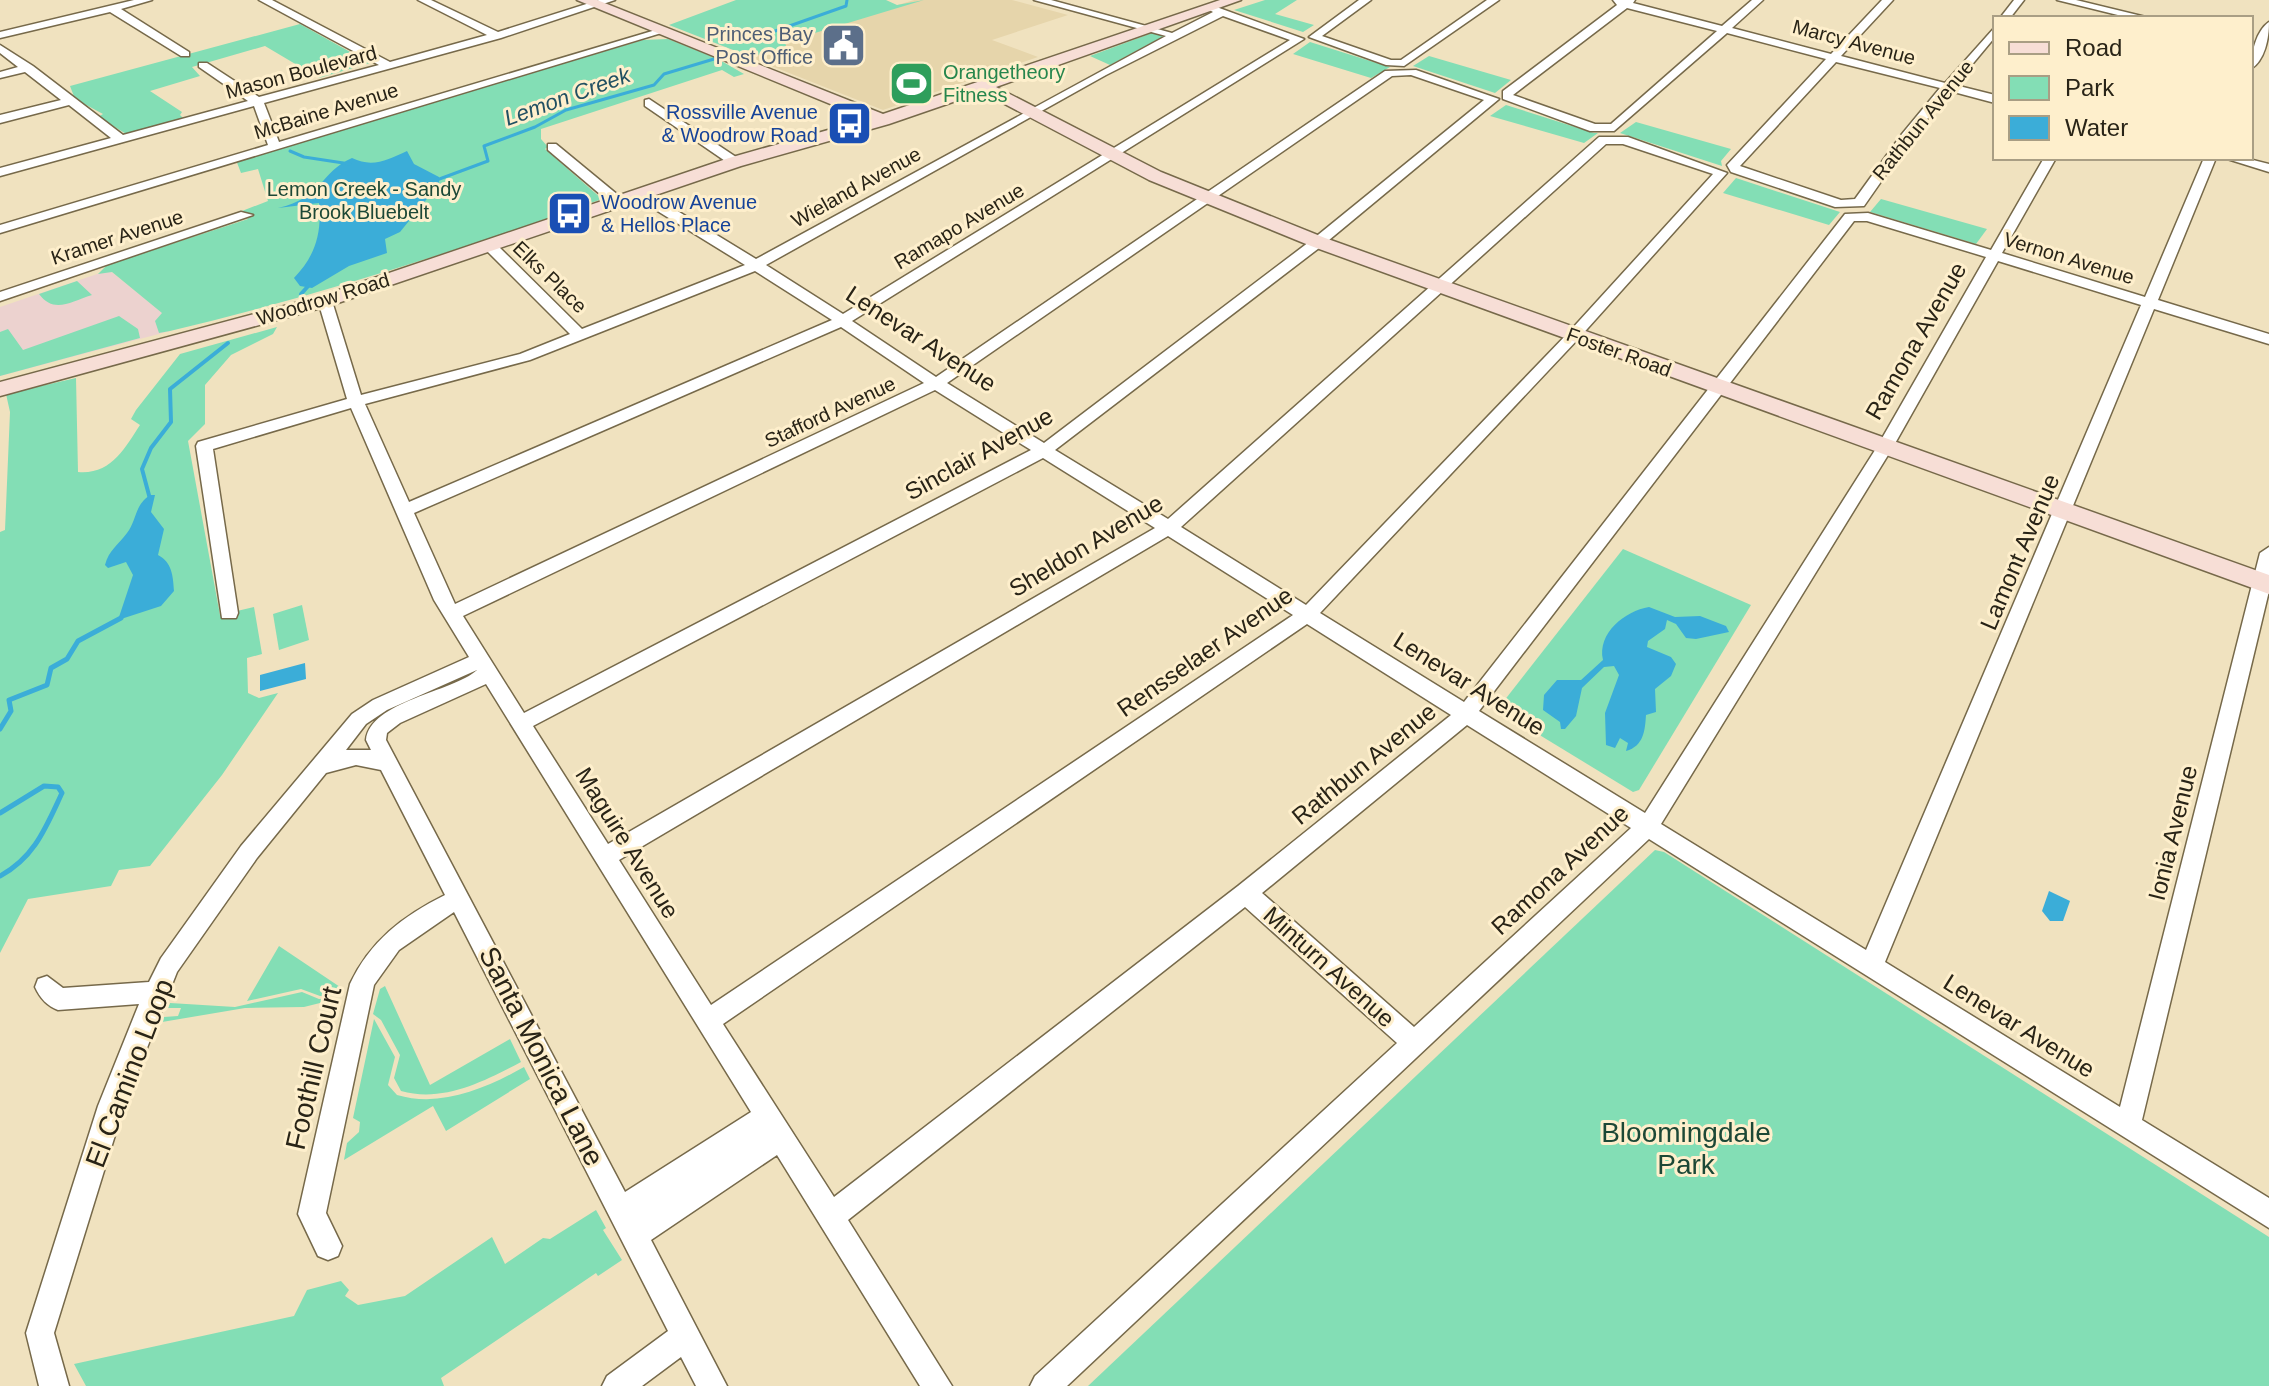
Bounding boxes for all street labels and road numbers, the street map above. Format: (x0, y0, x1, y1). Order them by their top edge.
street label: Marcy Avenue (1790, 15, 1918, 69)
street label: Mason Boulevard (223, 41, 379, 103)
street label: Rathbun Avenue (1868, 56, 1978, 184)
street label: McBaine Avenue (251, 79, 401, 143)
street label: Wieland Avenue (788, 142, 924, 232)
street label: Ramapo Avenue (890, 179, 1028, 273)
street label: Kramer Avenue (48, 205, 186, 269)
street label: Vernon Avenue (2001, 228, 2137, 288)
street label: Elks Place (509, 237, 591, 317)
street label: Ramona Avenue (1860, 257, 1972, 424)
street label: Woodrow Road (254, 268, 392, 330)
street label: Lenevar Avenue (841, 280, 1001, 397)
street label: Foster Road (1564, 323, 1674, 381)
street label: Stafford Avenue (761, 372, 899, 452)
street label: Sinclair Avenue (900, 402, 1057, 505)
street label: Lamont Avenue (1975, 470, 2064, 634)
street label: Sheldon Avenue (1004, 489, 1167, 602)
street label: Rensselaer Avenue (1112, 581, 1298, 722)
street label: Lenevar Avenue (1389, 626, 1550, 741)
street label: Rathbun Avenue (1286, 697, 1441, 830)
street label: Maguire Avenue (570, 762, 685, 923)
street label: Ionia Avenue (2143, 762, 2202, 903)
street label: Ramona Avenue (1486, 799, 1634, 940)
street label: Minturn Avenue (1258, 901, 1400, 1032)
street label: Santa Monica Lane (473, 942, 610, 1171)
street label: Lenevar Avenue (1939, 968, 2100, 1083)
street label: El Camino Loop (79, 975, 180, 1172)
street label: Foothill Court (280, 983, 347, 1153)

